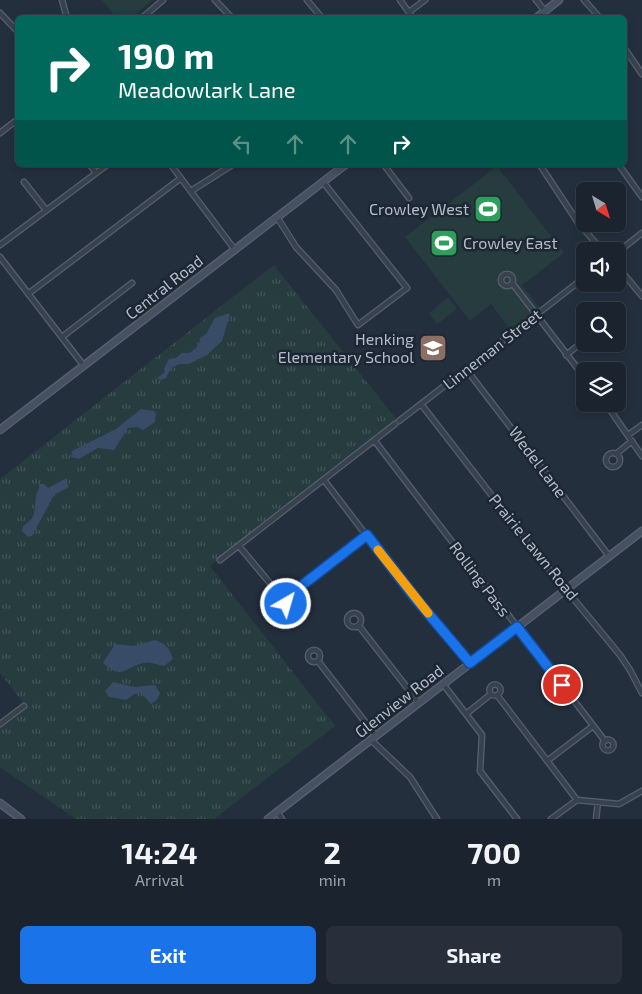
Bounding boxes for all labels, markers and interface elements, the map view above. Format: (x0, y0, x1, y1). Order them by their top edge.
text: 190 m (118, 34, 214, 76)
icon: right (35, 35, 100, 100)
text: Meadowlark Lane (118, 76, 296, 102)
icon: left (228, 130, 256, 158)
icon: ahead (281, 130, 309, 158)
icon: ahead (334, 130, 362, 158)
icon: right (387, 130, 415, 158)
north arrow (576, 182, 626, 232)
map controls (576, 182, 626, 412)
sports icon: Crowley West (473, 194, 503, 224)
place label: Crowley West (369, 199, 469, 218)
sports icon: Crowley East (429, 228, 459, 258)
place label: Crowley East (463, 233, 558, 252)
button: sound (576, 242, 626, 292)
street label: Central Road (121, 250, 206, 323)
button: search (576, 302, 626, 352)
street label: Linneman Street (439, 304, 545, 393)
place label: Henking Elementary School (278, 329, 414, 366)
school or university icon: Henking Elementary School (418, 333, 448, 363)
button: layers (576, 362, 626, 412)
street label: Wedel Lane (506, 422, 571, 501)
street label: Prairie Lawn Road (486, 490, 583, 604)
street label: Rolling Pass (446, 538, 515, 620)
position arrow (259, 577, 311, 629)
street label: Glenview Road (351, 660, 447, 741)
pin (541, 664, 583, 706)
icon: arrive (548, 671, 576, 699)
text: 14:24 (121, 834, 198, 870)
text: 2 (324, 834, 341, 870)
text: 700 (467, 834, 521, 870)
text: Arrival (135, 870, 184, 889)
text: min (319, 870, 346, 889)
text: m (487, 870, 501, 889)
button: Exit (20, 926, 316, 984)
button: Share (326, 926, 622, 984)

